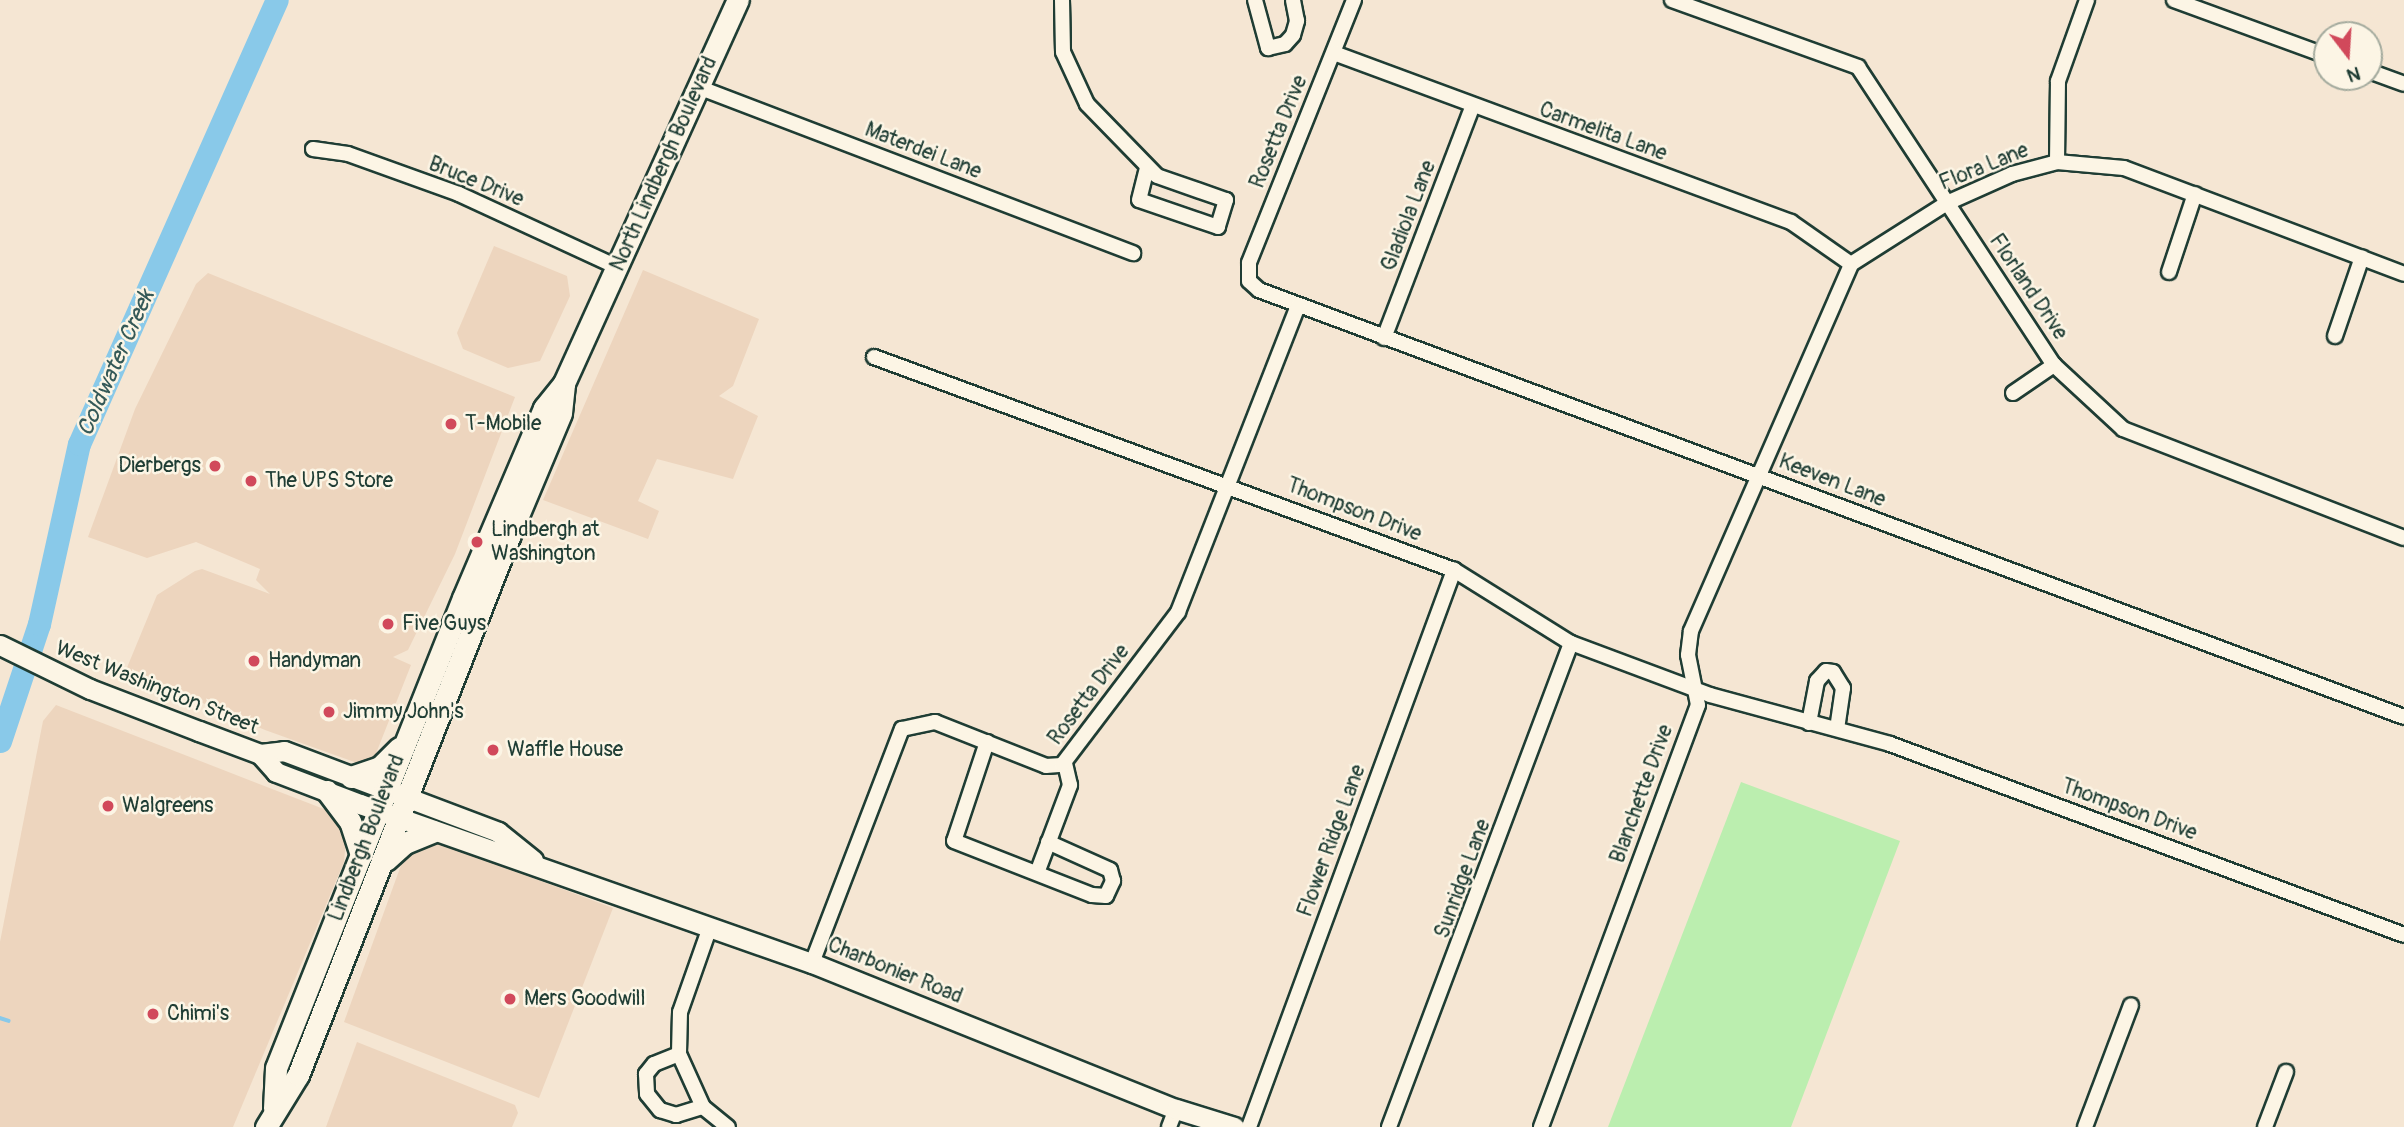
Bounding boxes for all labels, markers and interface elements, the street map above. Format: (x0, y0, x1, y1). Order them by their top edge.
north arrow (2313, 21, 2383, 91)
street label: North Lindbergh Boulevard (605, 53, 723, 275)
text: N (2344, 61, 2363, 88)
street label: Rosetta Drive (1245, 72, 1313, 192)
street label: Carmelita Lane (1536, 97, 1670, 167)
street label: Materdei Lane (861, 117, 985, 185)
street label: Flora Lane (1936, 138, 2032, 196)
street label: Bruce Drive (425, 152, 527, 212)
street label: Gladiola Lane (1376, 157, 1442, 275)
street label: Florland Drive (1983, 229, 2073, 345)
water label: Coldwater Creek (71, 286, 161, 440)
place label: T-Mobile (465, 411, 541, 437)
marker: T-Mobile (443, 416, 459, 432)
street label: Keeven Lane (1775, 449, 1889, 513)
place label: Dierbergs (118, 453, 201, 479)
marker: Dierbergs (207, 458, 223, 474)
place label: The UPS Store (265, 468, 393, 494)
marker: The UPS Store (243, 473, 259, 489)
street label: Thompson Drive (1283, 473, 1425, 547)
place label: Lindbergh at Washington (491, 517, 599, 567)
marker: Lindbergh at Washington (469, 534, 485, 550)
place label: Five Guys (402, 611, 486, 637)
marker: Five Guys (380, 616, 396, 632)
street label: West Washington Street (52, 636, 262, 740)
street label: Rosetta Drive (1043, 640, 1135, 750)
place label: Handyman (268, 648, 361, 674)
marker: Handyman (246, 653, 262, 669)
place label: Jimmy John's (343, 699, 464, 725)
marker: Jimmy John's (321, 704, 337, 720)
street label: Blanchette Drive (1605, 721, 1679, 867)
place label: Waffle House (507, 737, 623, 763)
marker: Waffle House (485, 742, 501, 758)
street label: Lindbergh Boulevard (324, 751, 410, 925)
street label: Flower Ridge Lane (1293, 762, 1371, 920)
street label: Thompson Drive (2058, 774, 2200, 846)
place label: Walgreens (122, 793, 213, 819)
marker: Walgreens (100, 798, 116, 814)
street label: Sunridge Lane (1430, 816, 1496, 942)
street label: Charbonier Road (824, 933, 966, 1009)
place label: Mers Goodwill (524, 986, 646, 1012)
marker: Mers Goodwill (502, 991, 518, 1007)
place label: Chimi's (167, 1001, 229, 1027)
marker: Chimi's (145, 1006, 161, 1022)

